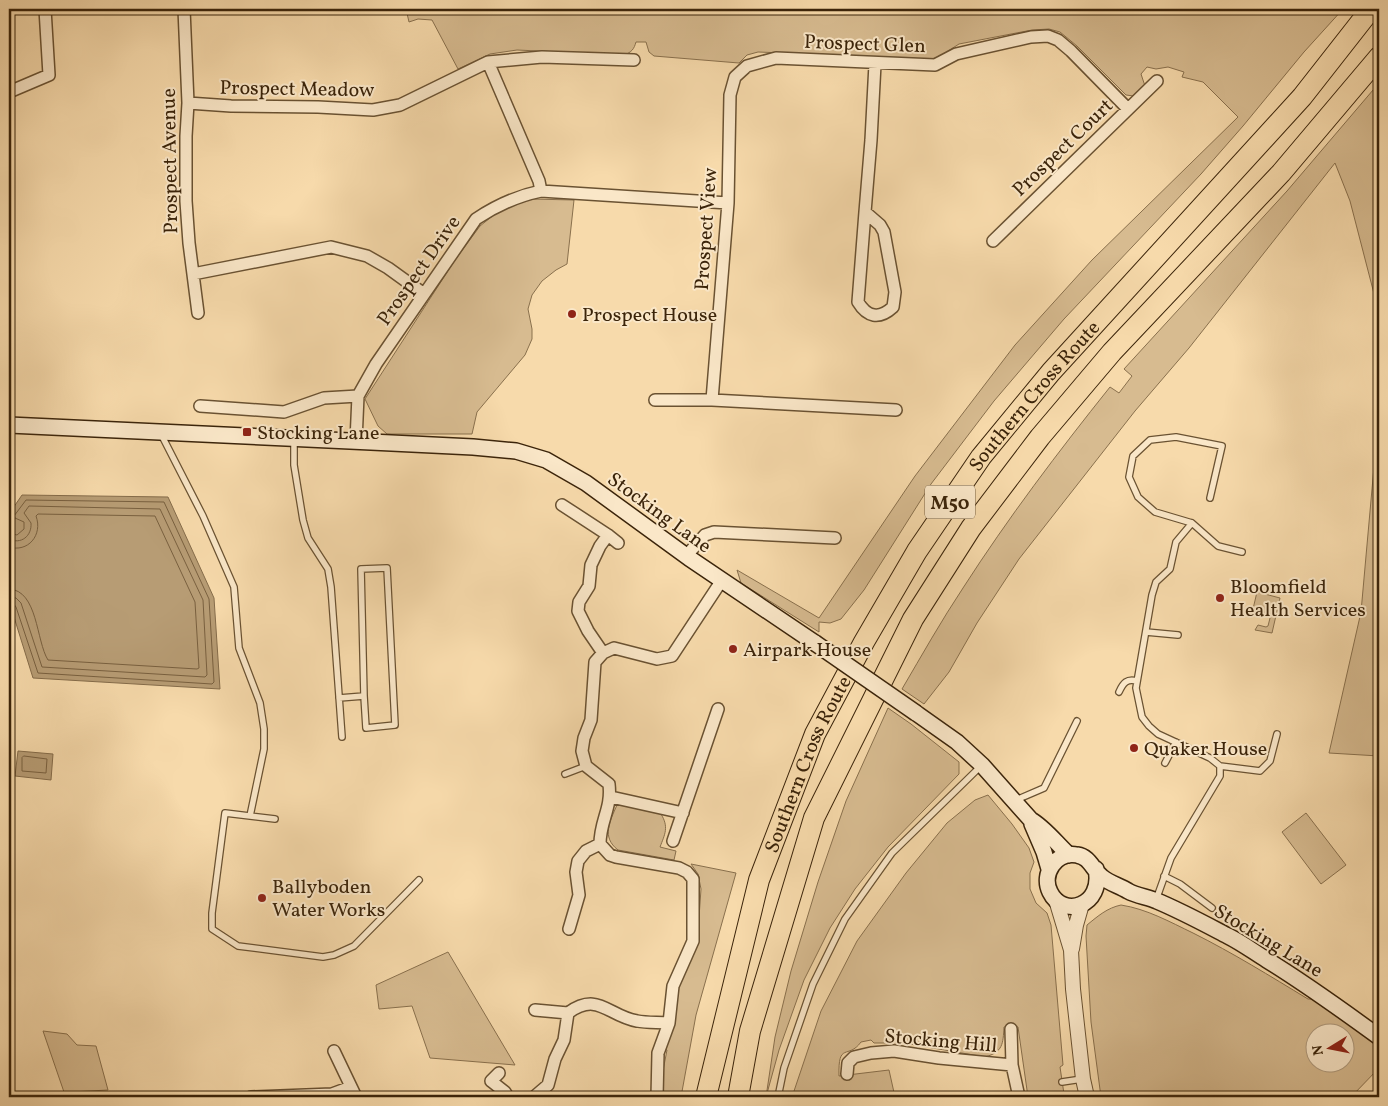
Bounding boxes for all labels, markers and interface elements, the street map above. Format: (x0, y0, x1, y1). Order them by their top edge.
street label: Prospect Glen (803, 29, 926, 61)
street label: Prospect Meadow (219, 75, 375, 105)
street label: Prospect Avenue (156, 88, 186, 234)
street label: Prospect Court (1007, 93, 1120, 204)
street label: Prospect View (689, 166, 725, 291)
street label: Prospect Drive (371, 210, 468, 332)
place label: Prospect House (582, 302, 717, 330)
marker: Prospect House (566, 308, 578, 320)
street label: Southern Cross Route (963, 315, 1107, 478)
place label: Stocking Lane (257, 420, 380, 448)
marker: Stocking Lane (241, 426, 253, 438)
street label: Stocking Lane (601, 466, 717, 561)
road number: M50 (925, 486, 975, 518)
place label: Bloomfield Health Services (1230, 574, 1366, 625)
marker: Bloomfield Health Services (1214, 592, 1226, 604)
place label: Airpark House (743, 637, 871, 665)
marker: Airpark House (727, 643, 739, 655)
street label: Southern Cross Route (759, 671, 859, 857)
place label: Quaker House (1144, 736, 1267, 764)
marker: Quaker House (1128, 742, 1140, 754)
place label: Ballyboden Water Works (272, 874, 385, 925)
marker: Ballyboden Water Works (256, 892, 268, 904)
street label: Stocking Lane (1208, 898, 1328, 985)
street label: Stocking Hill (883, 1023, 998, 1061)
north arrow (1306, 1024, 1356, 1074)
text: N (1308, 1043, 1329, 1057)

